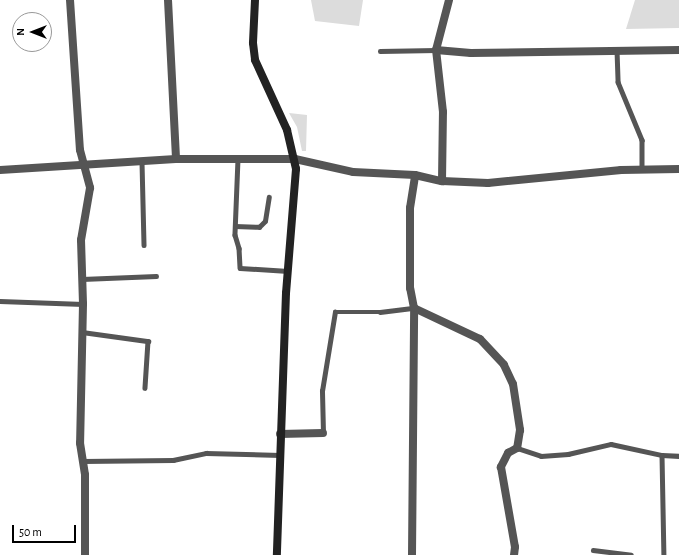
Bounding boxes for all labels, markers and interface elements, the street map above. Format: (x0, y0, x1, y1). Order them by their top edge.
north arrow (12, 12, 52, 52)
text: N (15, 28, 26, 36)
scale bar (14, 517, 78, 543)
text: 50 m (19, 526, 42, 538)

